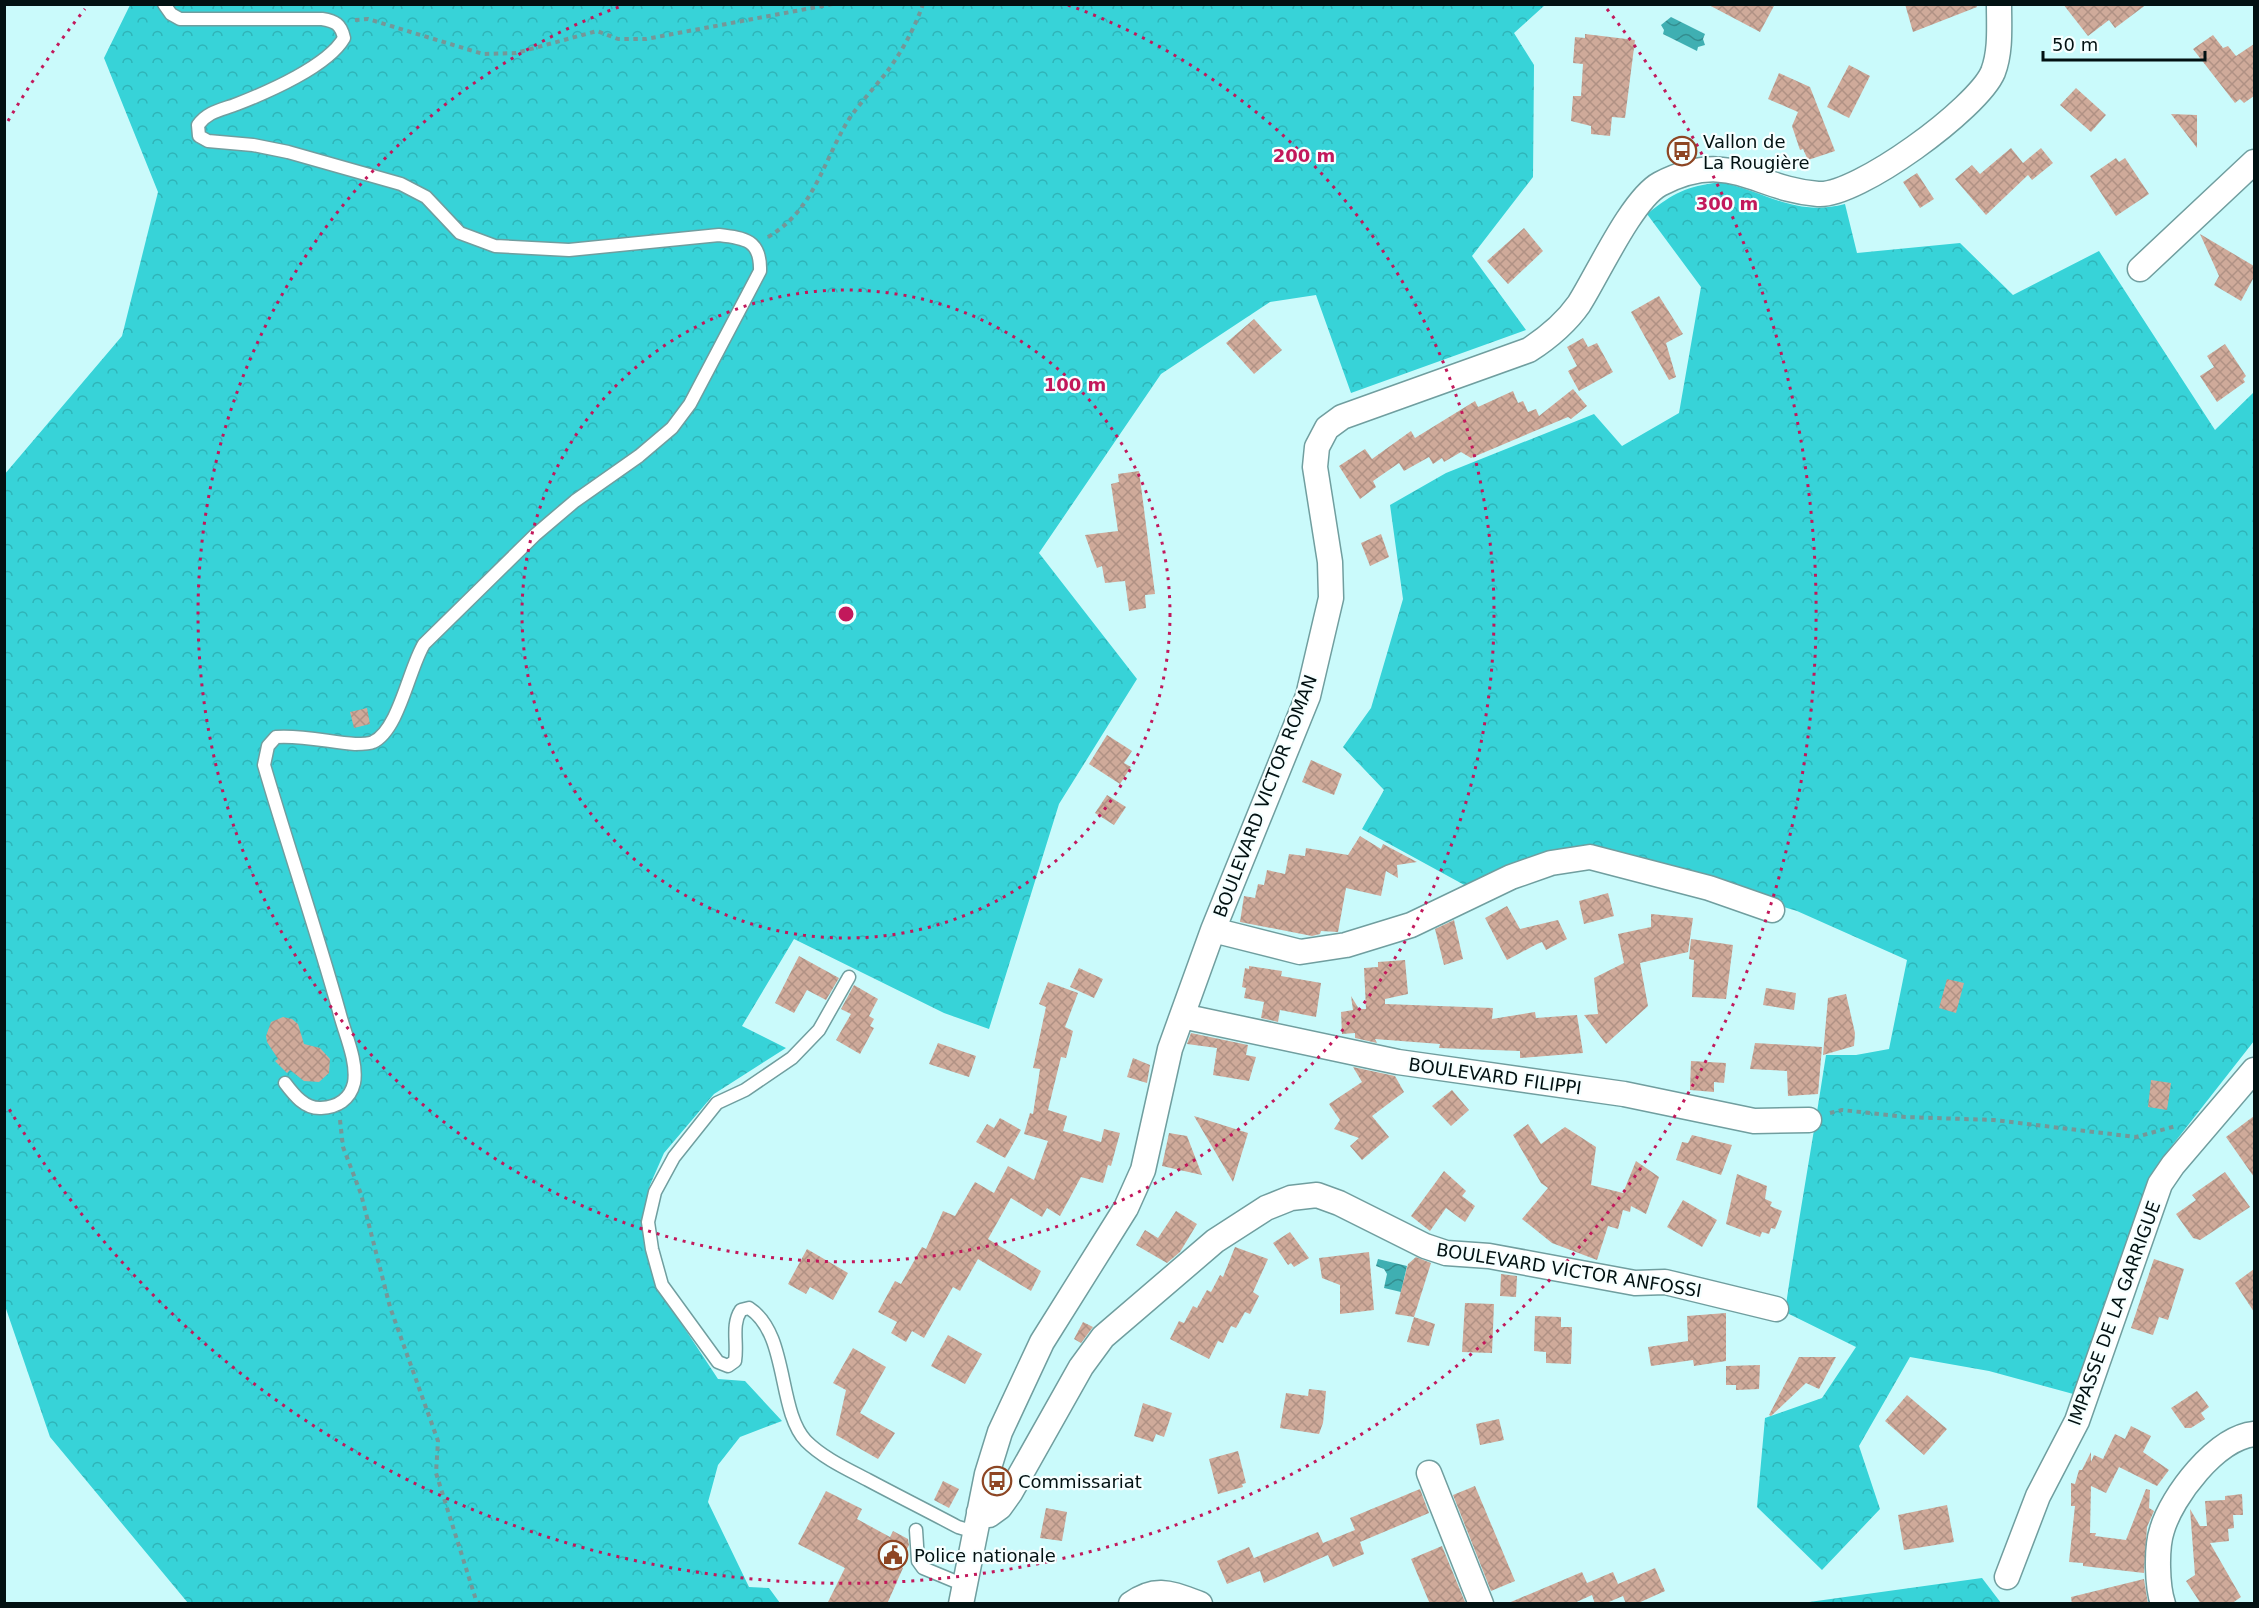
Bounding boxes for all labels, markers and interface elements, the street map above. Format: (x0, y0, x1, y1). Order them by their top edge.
scale bar (2043, 24, 2205, 62)
text: 50 m (2052, 34, 2098, 55)
place label: Vallon de La Rougière (1703, 131, 1809, 173)
bus stop icon: Vallon de La Rougière (1666, 135, 1698, 167)
text: 200 m (1273, 145, 1335, 166)
text: 300 m (1696, 193, 1758, 214)
text: 100 m (1044, 374, 1106, 395)
centre of rings (836, 604, 856, 624)
street label: BOULEVARD VICTOR ROMAN (1209, 672, 1321, 920)
street label: BOULEVARD FILIPPI (1407, 1053, 1583, 1099)
street label: IMPASSE DE LA GARRIGUE (2064, 1198, 2164, 1428)
street label: BOULEVARD VICTOR ANFOSSI (1435, 1239, 1703, 1301)
bus stop icon: Commissariat (981, 1465, 1013, 1497)
place label: Commissariat (1018, 1471, 1142, 1492)
public building icon: Police nationale (877, 1539, 909, 1571)
place label: Police nationale (914, 1545, 1056, 1566)

